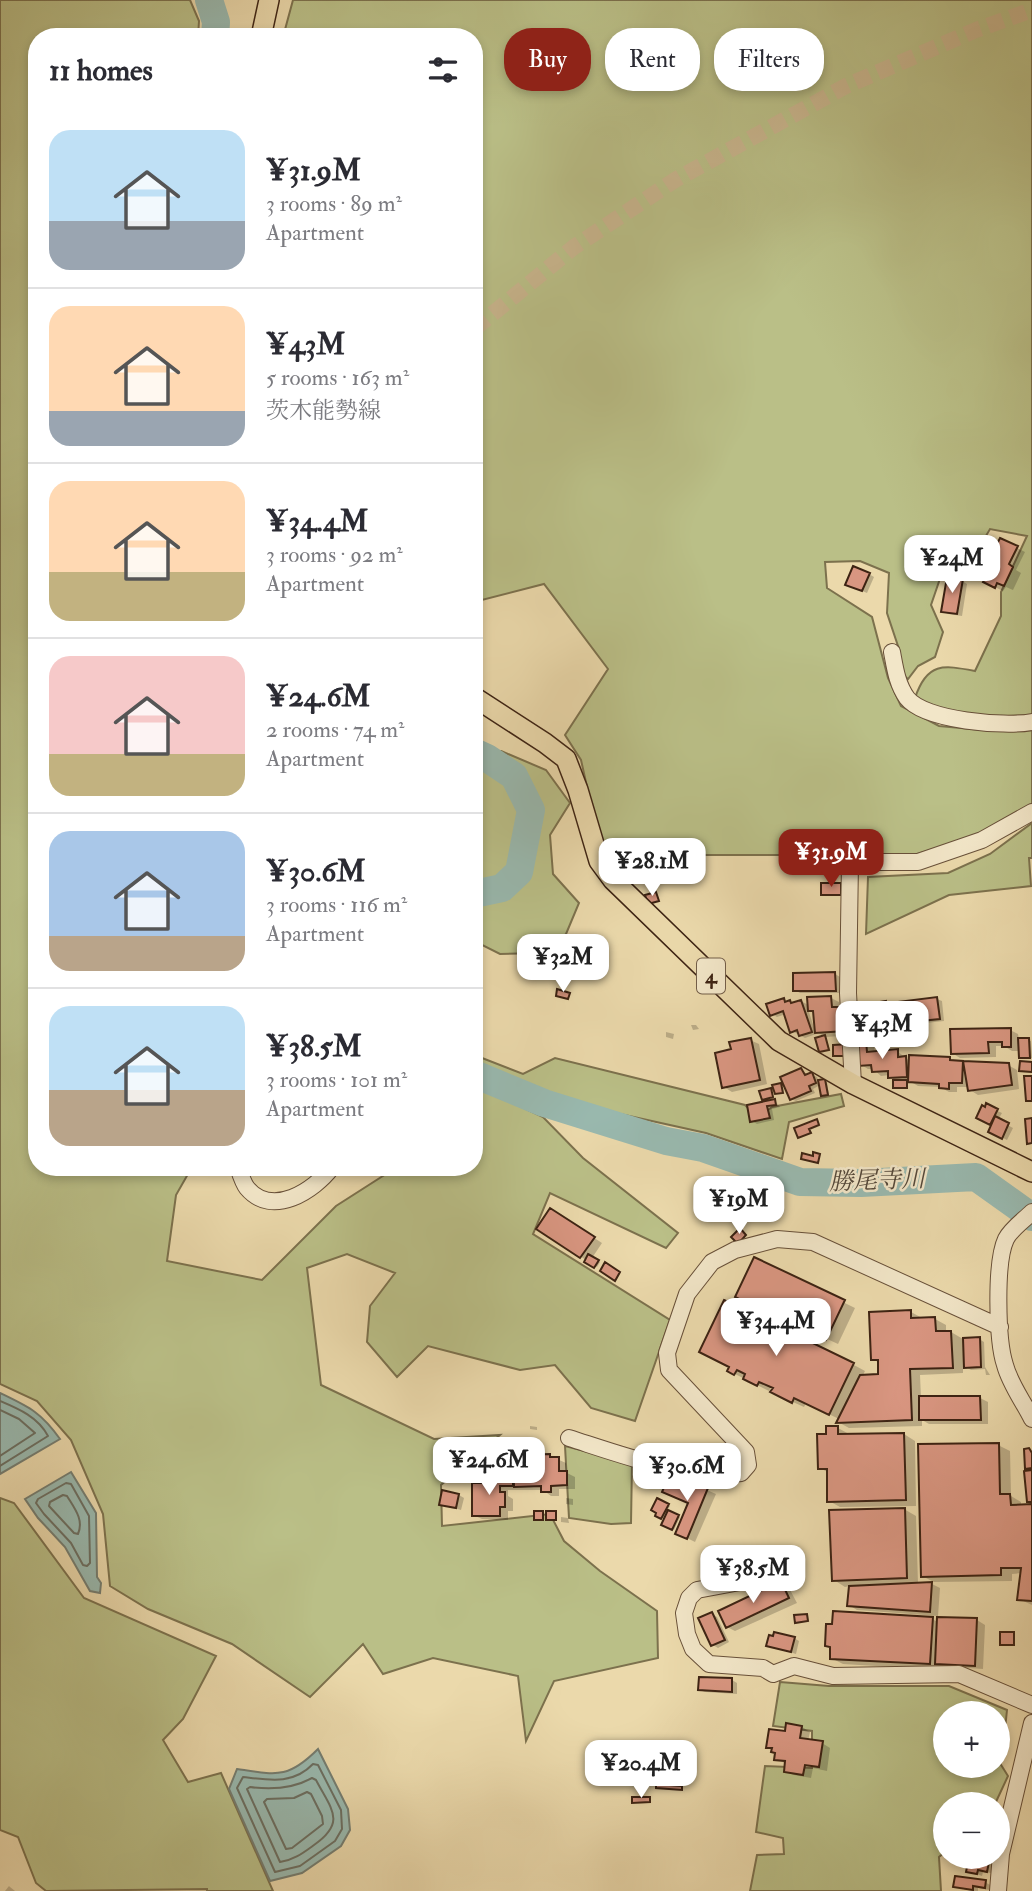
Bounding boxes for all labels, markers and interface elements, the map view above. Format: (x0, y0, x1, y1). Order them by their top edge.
chip: Buy (504, 28, 591, 91)
chip: Rent (605, 28, 700, 91)
chip: Filters (714, 28, 824, 91)
icon: filters (424, 51, 462, 89)
text: 11 homes (49, 52, 153, 89)
text: ¥31.9M (266, 152, 361, 189)
icon: home (105, 158, 189, 242)
text: 3 rooms · 89 m² (266, 189, 402, 218)
text: Apartment (266, 218, 364, 247)
text: ¥43M (266, 326, 345, 363)
icon: home (105, 334, 189, 418)
text: 5 rooms · 163 m² (266, 363, 409, 392)
text: 茨木能勢線 (266, 396, 381, 425)
text: ¥34.4M (266, 503, 368, 540)
icon: home (105, 509, 189, 593)
pin: ¥24M (911, 536, 993, 595)
text: 3 rooms · 92 m² (266, 540, 403, 569)
text: ¥24M (920, 543, 984, 572)
text: Apartment (266, 569, 364, 598)
text: ¥24.6M (266, 678, 371, 715)
icon: home (105, 684, 189, 768)
text: 2 rooms · 74 m² (266, 715, 405, 744)
text: Apartment (266, 744, 364, 773)
pin: ¥31.9M (774, 830, 888, 889)
text: ¥31.9M (795, 837, 867, 866)
pin: ¥28.1M (595, 838, 709, 898)
text: ¥28.1M (615, 846, 689, 875)
text: ¥30.6M (266, 853, 365, 890)
icon: home (105, 859, 189, 943)
text: 3 rooms · 116 m² (266, 890, 407, 919)
text: Apartment (266, 919, 364, 948)
pin: ¥32M (522, 934, 604, 994)
text: ¥32M (533, 942, 593, 971)
road number: 4 (697, 958, 725, 993)
pin: ¥43M (841, 1002, 923, 1061)
text: ¥43M (852, 1009, 912, 1038)
text: ¥38.5M (266, 1028, 362, 1065)
icon: home (105, 1034, 189, 1118)
text: 3 rooms · 101 m² (266, 1065, 407, 1094)
text: Apartment (266, 1094, 364, 1123)
water label: 勝尾寺川 (829, 1163, 929, 1198)
pin: ¥19M (698, 1176, 780, 1236)
text: ¥19M (709, 1184, 769, 1213)
pin: ¥34.4M (719, 1298, 833, 1358)
text: ¥34.4M (737, 1306, 815, 1335)
pin: ¥24.6M (432, 1438, 546, 1497)
pin: ¥30.6M (630, 1444, 744, 1503)
text: ¥24.6M (449, 1445, 529, 1474)
text: ¥30.6M (649, 1451, 725, 1480)
pin: ¥38.5M (696, 1546, 810, 1605)
text: ¥38.5M (716, 1553, 790, 1582)
map controls (933, 1701, 1010, 1869)
button: + (933, 1701, 1010, 1778)
pin: ¥20.4M (584, 1741, 698, 1800)
text: ¥20.4M (601, 1748, 681, 1777)
button: − (933, 1792, 1010, 1869)

